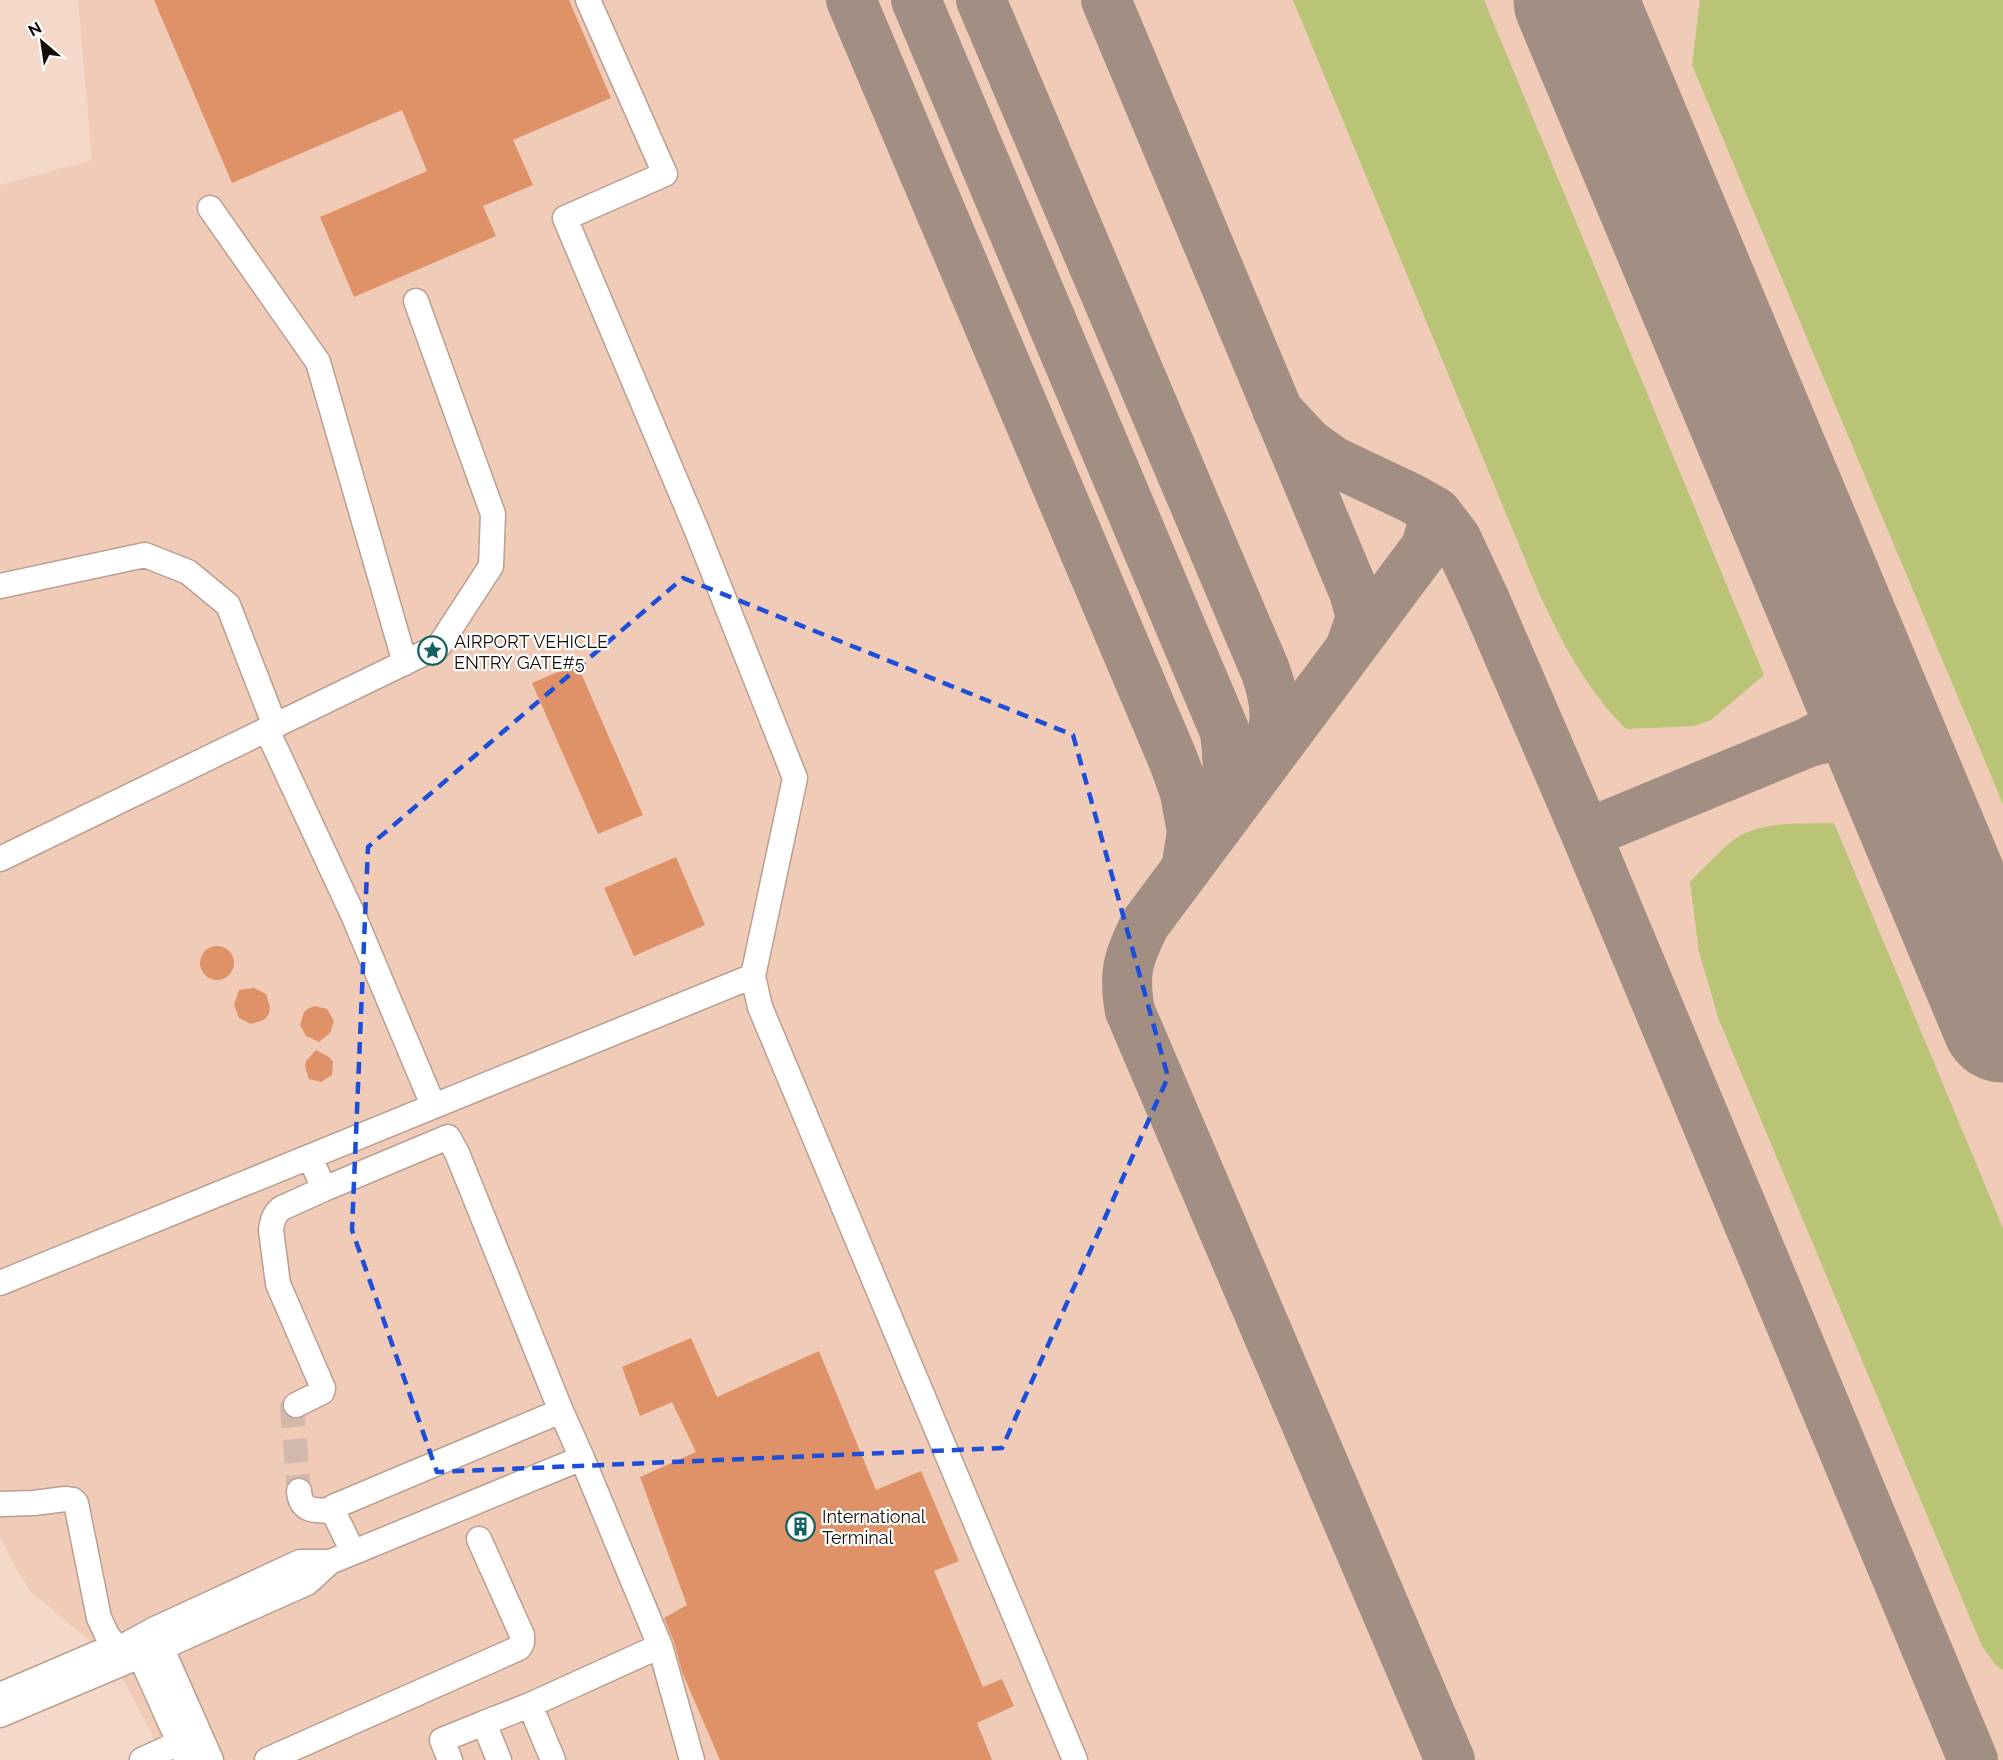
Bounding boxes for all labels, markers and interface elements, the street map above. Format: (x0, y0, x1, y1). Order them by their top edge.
north arrow (12, 12, 72, 72)
text: N (25, 18, 45, 41)
place label: AIRPORT VEHICLE ENTRY GATE#5 (454, 631, 608, 673)
place icon: AIRPORT VEHICLE ENTRY GATE#5 (417, 635, 449, 667)
place label: International Terminal (822, 1506, 926, 1548)
building icon: International Terminal (785, 1510, 817, 1542)

